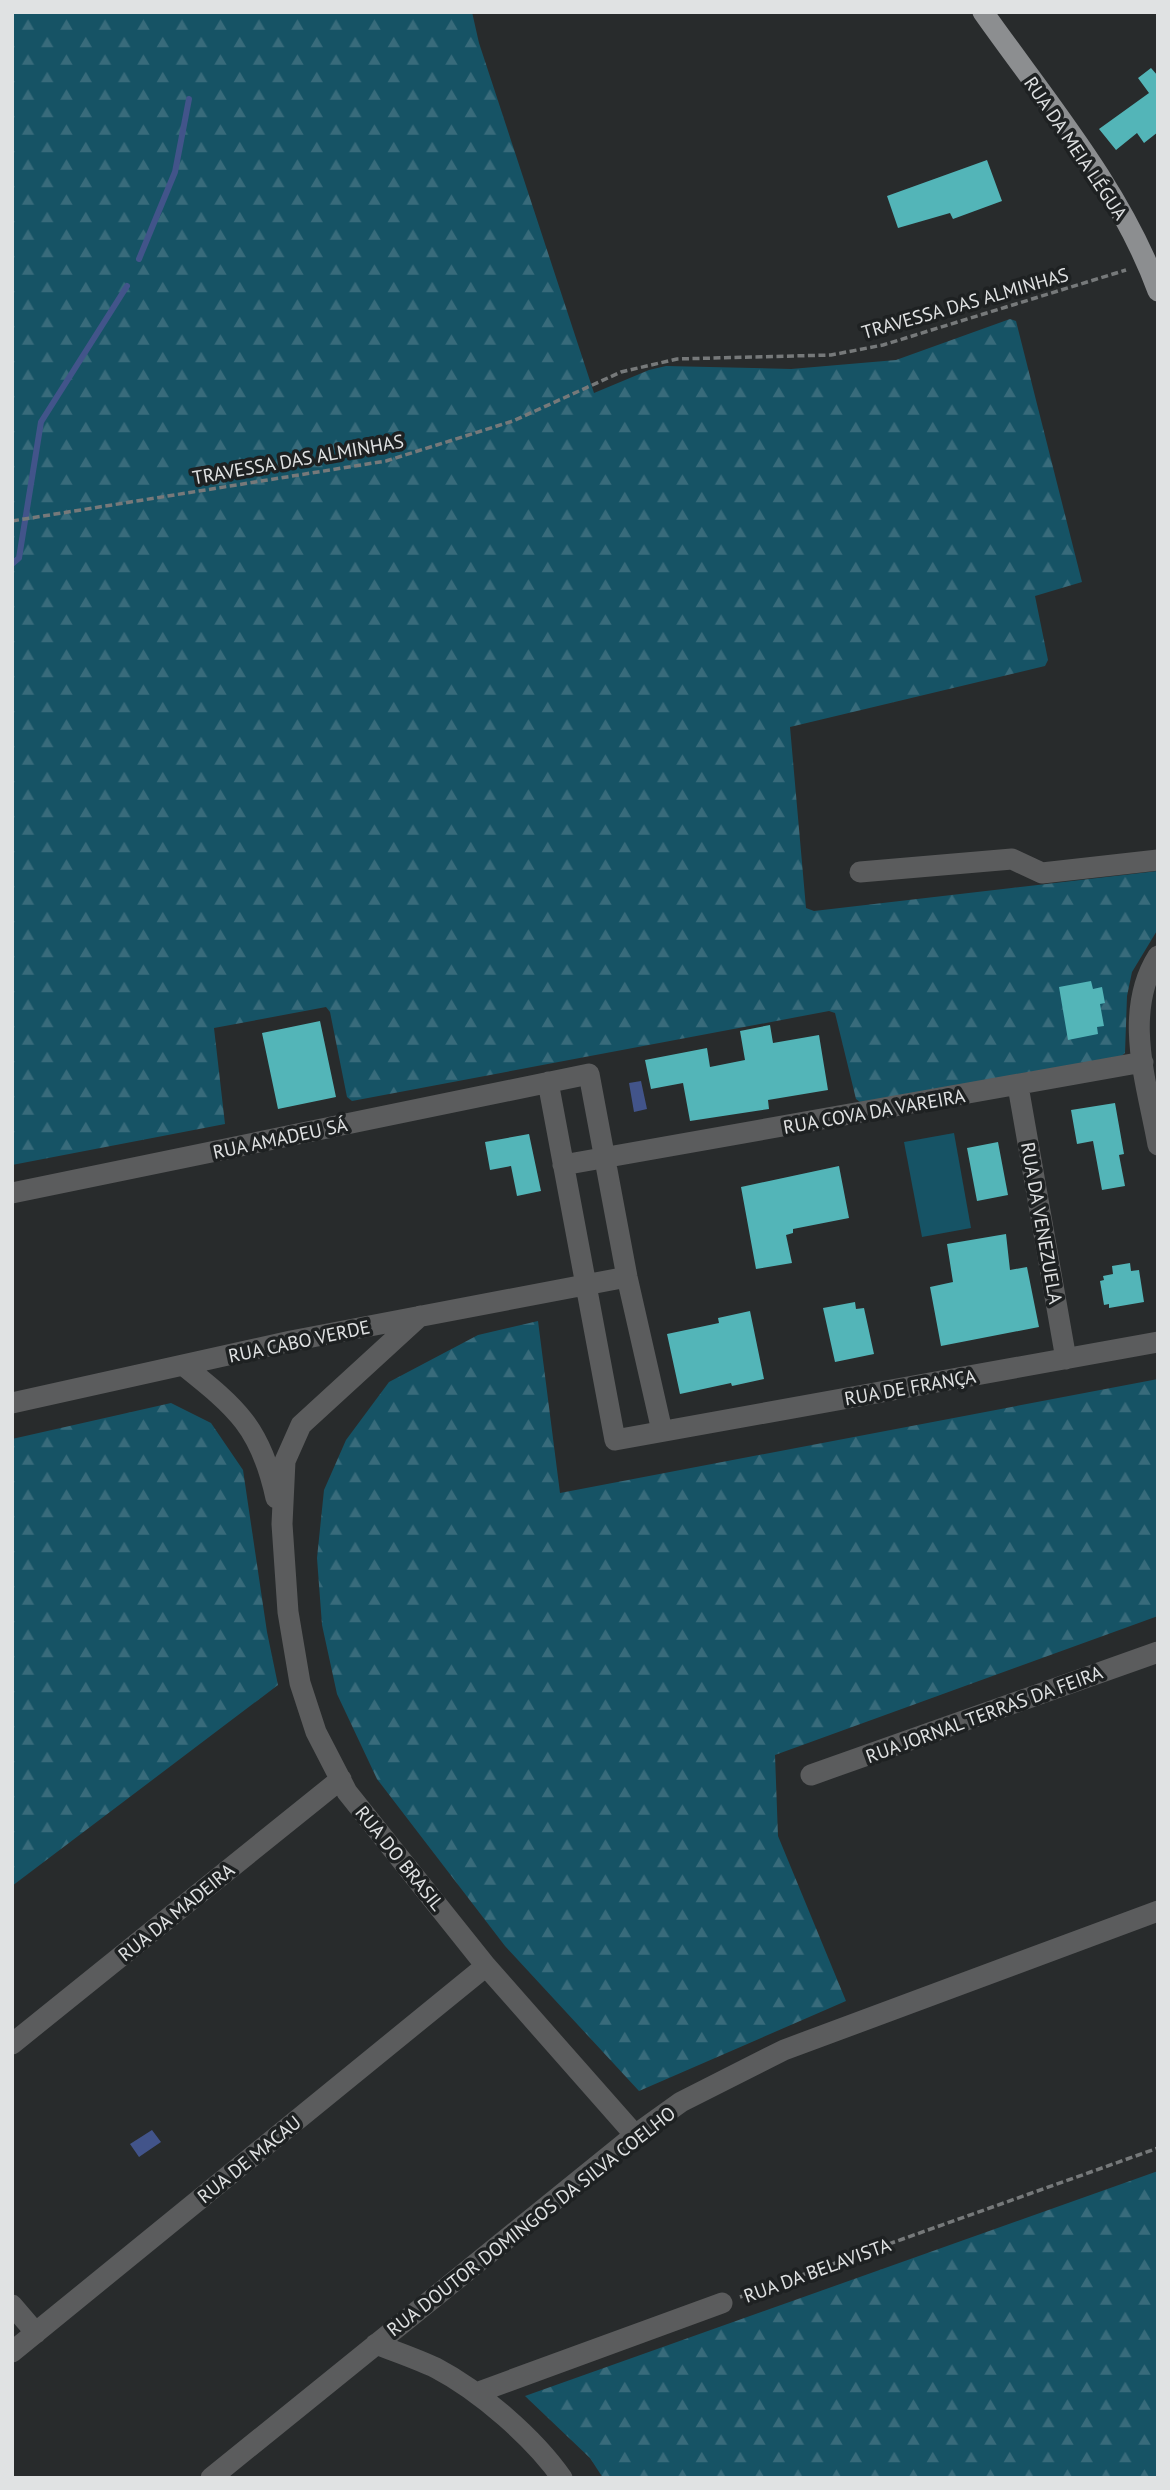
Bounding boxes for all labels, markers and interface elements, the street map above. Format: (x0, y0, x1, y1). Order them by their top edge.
street label: RUA DA MEIA LÉGUA (1019, 72, 1133, 224)
street label: TRAVESSA DAS ALMINHAS (859, 262, 1071, 344)
street label: TRAVESSA DAS ALMINHAS (191, 429, 405, 489)
street label: RUA COVA DA VAREIRA (781, 1083, 967, 1139)
street label: RUA AMADEU SÁ (210, 1112, 350, 1164)
street label: RUA DA VENEZUELA (1016, 1140, 1068, 1306)
street label: RUA CABO VERDE (226, 1314, 372, 1368)
street label: RUA DE FRANÇA (843, 1364, 977, 1410)
street label: RUA JORNAL TERRAS DA FEIRA (862, 1660, 1106, 1768)
street label: RUA DO BRASIL (350, 1801, 450, 1915)
street label: RUA DA MADEIRA (113, 1858, 239, 1966)
street label: RUA DOUTOR DOMINGOS DA SILVA COELHO (382, 2101, 680, 2341)
street label: RUA DE MACAU (192, 2110, 306, 2208)
street label: RUA DA BELAVISTA (740, 2232, 894, 2308)

